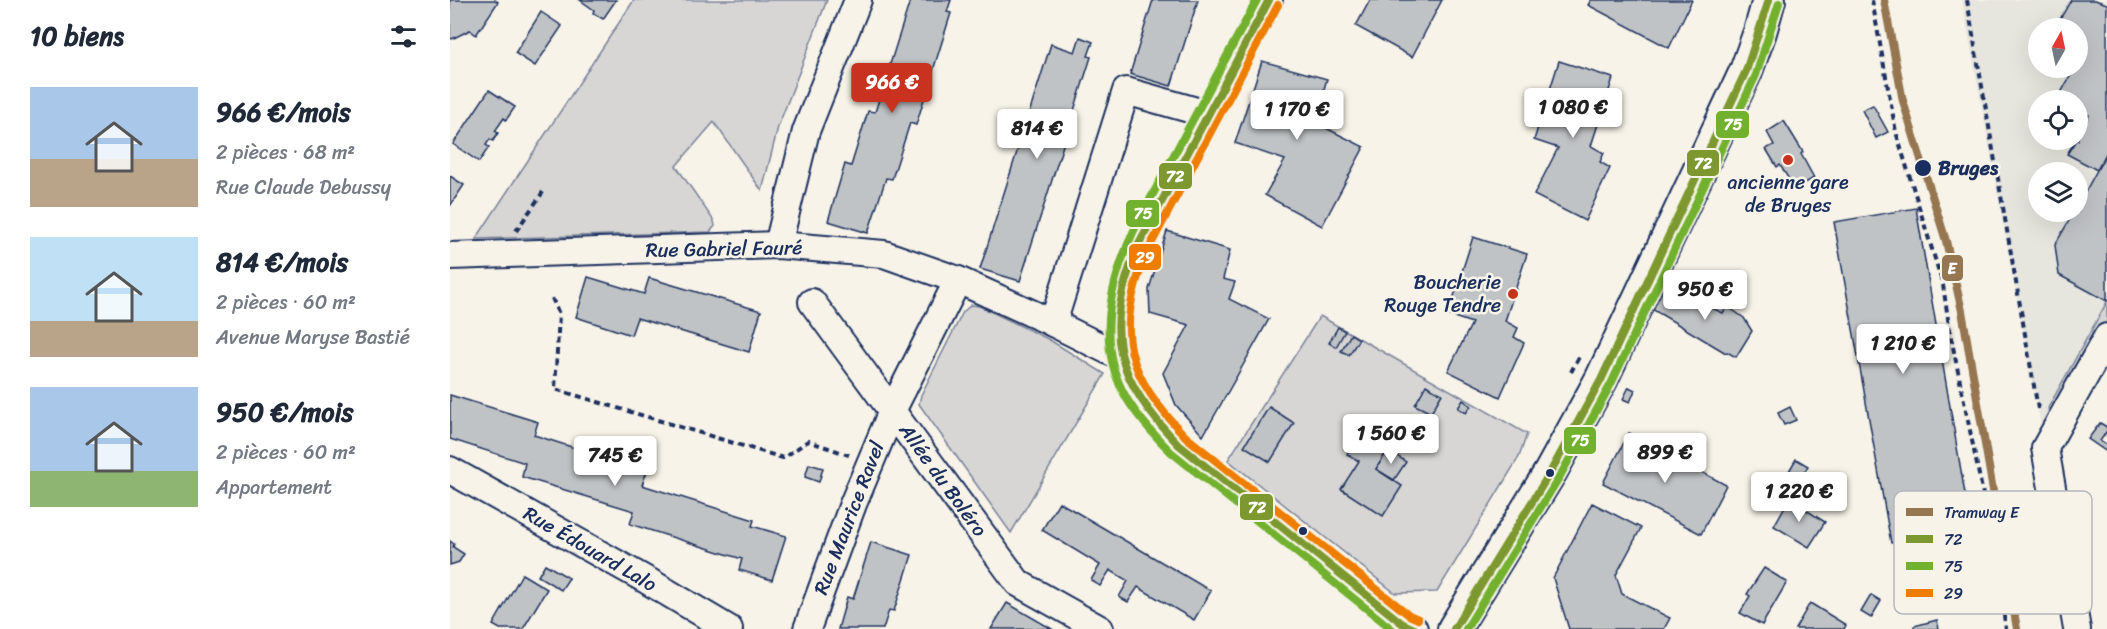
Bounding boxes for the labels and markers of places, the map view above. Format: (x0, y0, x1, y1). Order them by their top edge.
pin: 966 € (850, 63, 934, 114)
pin: 1 080 € (1518, 88, 1628, 139)
pin: 1 170 € (1242, 90, 1352, 141)
pin: 814 € (995, 109, 1079, 160)
place label: Bruges (1938, 151, 1999, 186)
marker: ancienne gare de Bruges (1781, 153, 1795, 167)
marker: Bruges (1913, 158, 1933, 178)
place label: ancienne gare de Bruges (1727, 165, 1849, 223)
place label: Boucherie Rouge Tendre (1384, 265, 1501, 323)
pin: 950 € (1663, 270, 1747, 321)
marker: Boucherie Rouge Tendre (1506, 287, 1520, 301)
pin: 1 210 € (1848, 324, 1958, 375)
pin: 1 560 € (1336, 414, 1446, 465)
pin: 899 € (1623, 433, 1707, 484)
pin: 745 € (573, 436, 657, 487)
unlabelled marker (1544, 467, 1556, 479)
pin: 1 220 € (1744, 472, 1854, 523)
unlabelled marker (1297, 525, 1309, 537)

